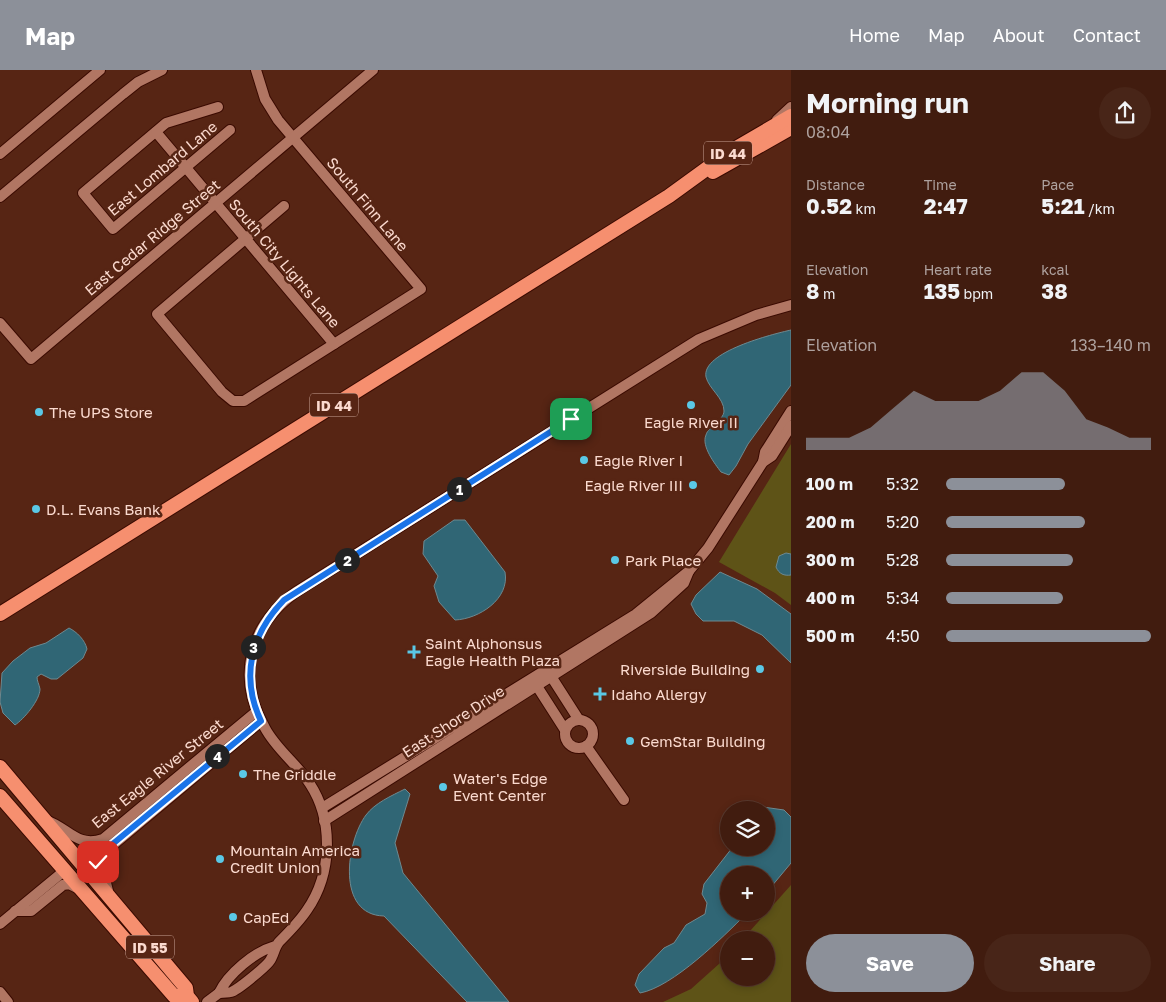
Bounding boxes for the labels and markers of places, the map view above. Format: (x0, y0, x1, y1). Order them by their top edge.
pin (550, 398, 592, 440)
marker: Eagle River II (685, 399, 697, 411)
place label: The UPS Store (49, 403, 153, 421)
marker: The UPS Store (33, 406, 45, 418)
place label: Eagle River II (644, 413, 738, 431)
place label: Eagle River I (594, 451, 683, 469)
marker: Eagle River I (578, 454, 590, 466)
pin: 1 (446, 476, 472, 502)
place label: Eagle River III (584, 476, 683, 494)
marker: Eagle River III (687, 479, 699, 491)
place label: D.L. Evans Bank (46, 500, 161, 518)
marker: D.L. Evans Bank (30, 503, 42, 515)
pin: 2 (334, 548, 360, 572)
place label: Park Place (625, 551, 702, 569)
marker: Park Place (609, 554, 621, 566)
pin: 3 (240, 634, 266, 660)
place label: Saint Alphonsus Eagle Health Plaza (425, 634, 560, 669)
marker: Saint Alphonsus Eagle Health Plaza (407, 645, 421, 659)
place label: Riverside Building (620, 660, 750, 678)
marker: Riverside Building (754, 663, 766, 675)
place label: Idaho Allergy (611, 685, 707, 703)
marker: Idaho Allergy (593, 687, 607, 701)
place label: GemStar Building (640, 732, 765, 750)
marker: GemStar Building (624, 735, 636, 747)
pin: 4 (204, 744, 230, 768)
place label: The Griddle (253, 765, 337, 783)
marker: The Griddle (237, 768, 249, 780)
place label: Water's Edge Event Center (453, 769, 548, 804)
marker: Water's Edge Event Center (437, 781, 449, 793)
pin (77, 841, 119, 883)
place label: Mountain America Credit Union (230, 841, 360, 876)
marker: Mountain America Credit Union (214, 853, 226, 865)
place label: CapEd (243, 908, 289, 926)
marker: CapEd (227, 911, 239, 923)

